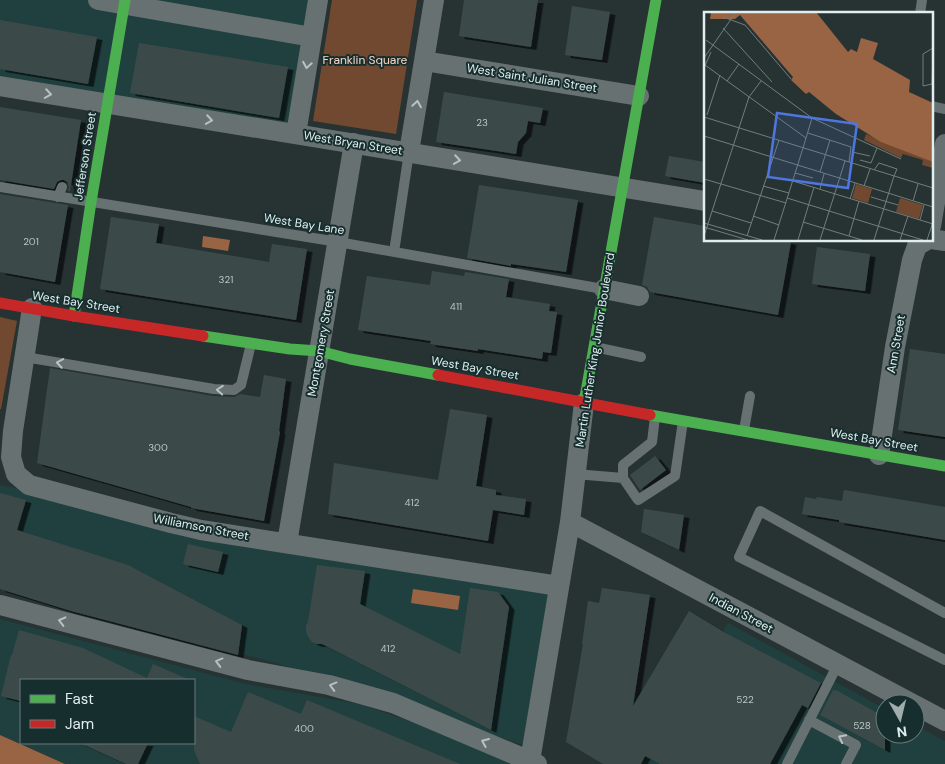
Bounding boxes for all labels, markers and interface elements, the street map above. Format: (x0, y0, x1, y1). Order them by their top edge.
inset map (704, 12, 932, 241)
park label: Franklin Square (323, 52, 408, 68)
street label: West Saint Julian Street (466, 60, 599, 96)
one-way arrow (302, 62, 313, 70)
one-way arrow (44, 88, 52, 98)
one-way arrow (411, 100, 422, 108)
street label: Jefferson Street (70, 110, 100, 201)
one-way arrow (204, 114, 213, 124)
house number: 23 (476, 116, 488, 129)
street label: West Bryan Street (302, 127, 404, 159)
one-way arrow (453, 155, 462, 165)
street label: West Bay Lane (263, 210, 346, 238)
house number: 201 (23, 235, 39, 248)
street label: Martin Luther King Junior Boulevard (572, 252, 618, 448)
house number: 321 (219, 273, 233, 286)
street label: West Bay Street (31, 287, 121, 317)
street label: Montgomery Street (304, 288, 338, 398)
house number: 411 (450, 300, 462, 313)
street label: Ann Street (883, 313, 909, 374)
street label: West Bay Street (430, 352, 520, 384)
one-way arrow (55, 359, 64, 369)
one-way arrow (216, 384, 224, 395)
street label: West Bay Street (829, 424, 919, 456)
house number: 300 (148, 441, 168, 454)
house number: 412 (405, 496, 420, 509)
street label: Williamson Street (152, 510, 251, 544)
street label: Indian Street (706, 589, 776, 637)
one-way arrow (58, 616, 66, 626)
house number: 412 (381, 642, 396, 655)
one-way arrow (215, 658, 223, 668)
legend (20, 679, 195, 744)
one-way arrow (329, 682, 337, 692)
text: Fast (65, 689, 94, 709)
house number: 522 (736, 693, 754, 706)
north arrow (875, 694, 925, 744)
text: Jam (65, 714, 94, 734)
house number: 528 (853, 719, 871, 732)
house number: 400 (294, 722, 314, 735)
text: N (895, 722, 908, 741)
one-way arrow (838, 734, 847, 744)
one-way arrow (481, 738, 490, 748)

